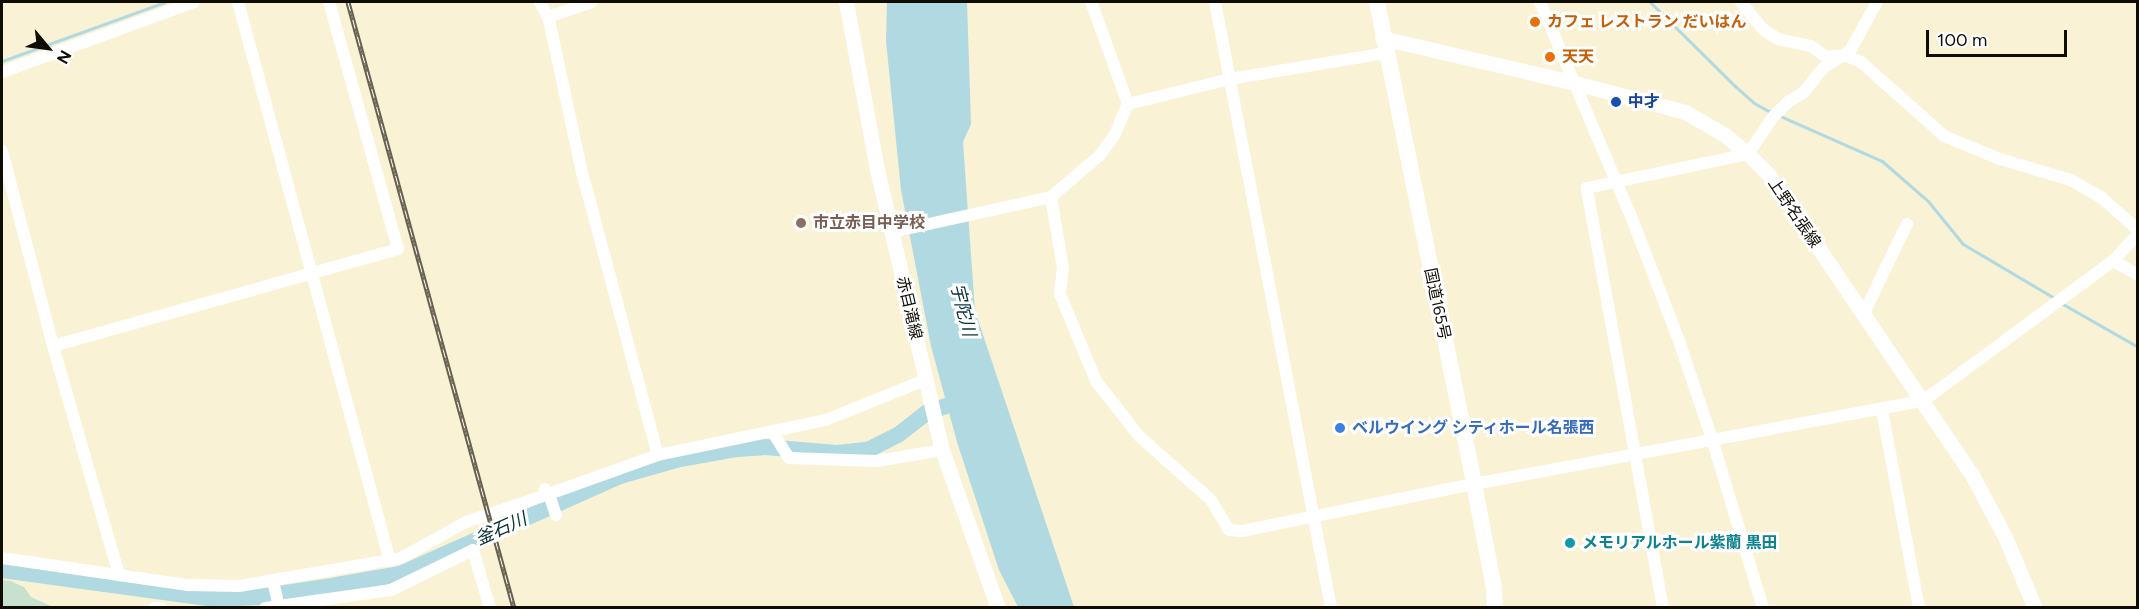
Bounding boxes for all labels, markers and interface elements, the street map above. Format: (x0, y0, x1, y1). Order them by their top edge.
place label: カフェ レストラン だいはん (1547, 12, 1747, 32)
marker: カフェ レストラン だいはん (1528, 15, 1542, 29)
north arrow (18, 18, 78, 78)
scale bar (1929, 18, 2070, 56)
text: 100 m (1937, 29, 1987, 51)
text: N (53, 47, 75, 67)
place label: 天天 (1562, 47, 1594, 67)
marker: 天天 (1543, 50, 1557, 64)
place label: 中才 (1628, 92, 1660, 112)
marker: 中才 (1609, 95, 1623, 109)
street label: 上野名張線 (1764, 174, 1824, 252)
place label: 市立赤目中学校 (813, 213, 925, 233)
marker: 市立赤目中学校 (794, 216, 808, 230)
street label: 国道165号 (1420, 266, 1454, 342)
street label: 赤目滝線 (892, 275, 926, 341)
water label: 宇陀川 (946, 281, 980, 339)
place label: ベルウイング シティホール名張西 (1352, 418, 1596, 438)
marker: ベルウイング シティホール名張西 (1333, 421, 1347, 435)
water label: 釜石川 (472, 508, 530, 550)
place label: メモリアルホール紫蘭 黒田 (1582, 533, 1778, 553)
marker: メモリアルホール紫蘭 黒田 (1563, 536, 1577, 550)

